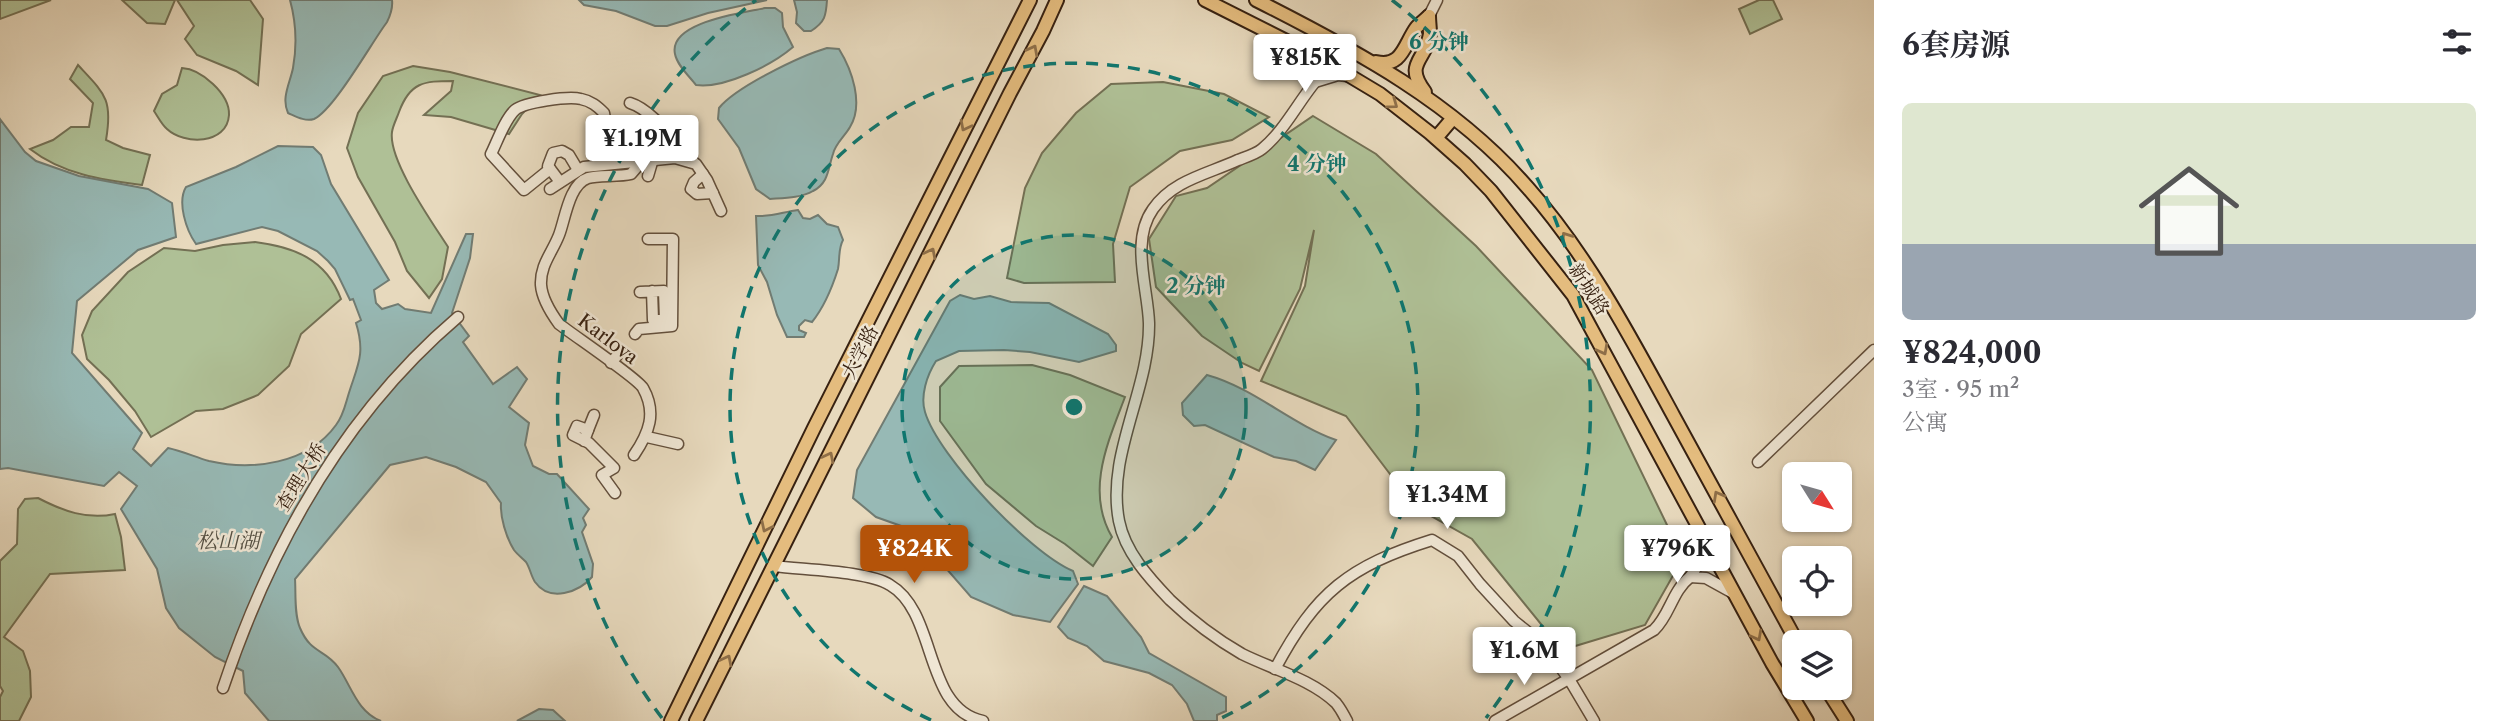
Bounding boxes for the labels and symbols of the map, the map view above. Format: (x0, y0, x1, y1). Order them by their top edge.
text: 6 分钟 (1409, 29, 1469, 54)
pin: ¥815K (1256, 34, 1354, 94)
one-way arrow (1025, 45, 1038, 57)
one-way arrow (1385, 96, 1398, 108)
pin: ¥1.19M (585, 116, 699, 175)
one-way arrow (960, 119, 974, 131)
text: 4 分钟 (1287, 151, 1347, 176)
one-way arrow (1562, 232, 1574, 245)
one-way arrow (923, 248, 937, 260)
street label: 新城路 (1564, 259, 1614, 319)
text: 2 分钟 (1166, 273, 1226, 298)
street label: Karlova (573, 309, 643, 369)
street label: 大学路 (837, 321, 883, 383)
one-way arrow (1594, 342, 1608, 355)
centre of rings (1062, 395, 1086, 419)
street label: 查理大桥 (271, 439, 331, 515)
one-way arrow (820, 452, 834, 464)
north arrow (1782, 462, 1852, 532)
pin: ¥1.34M (1390, 472, 1504, 531)
one-way arrow (1712, 491, 1726, 504)
one-way arrow (760, 520, 774, 532)
pin: ¥824K (865, 526, 963, 585)
pin: ¥796K (1628, 526, 1726, 585)
water label: 松山湖 (197, 528, 263, 553)
pin: ¥1.6M (1475, 628, 1573, 687)
one-way arrow (1749, 629, 1763, 641)
one-way arrow (718, 655, 732, 667)

